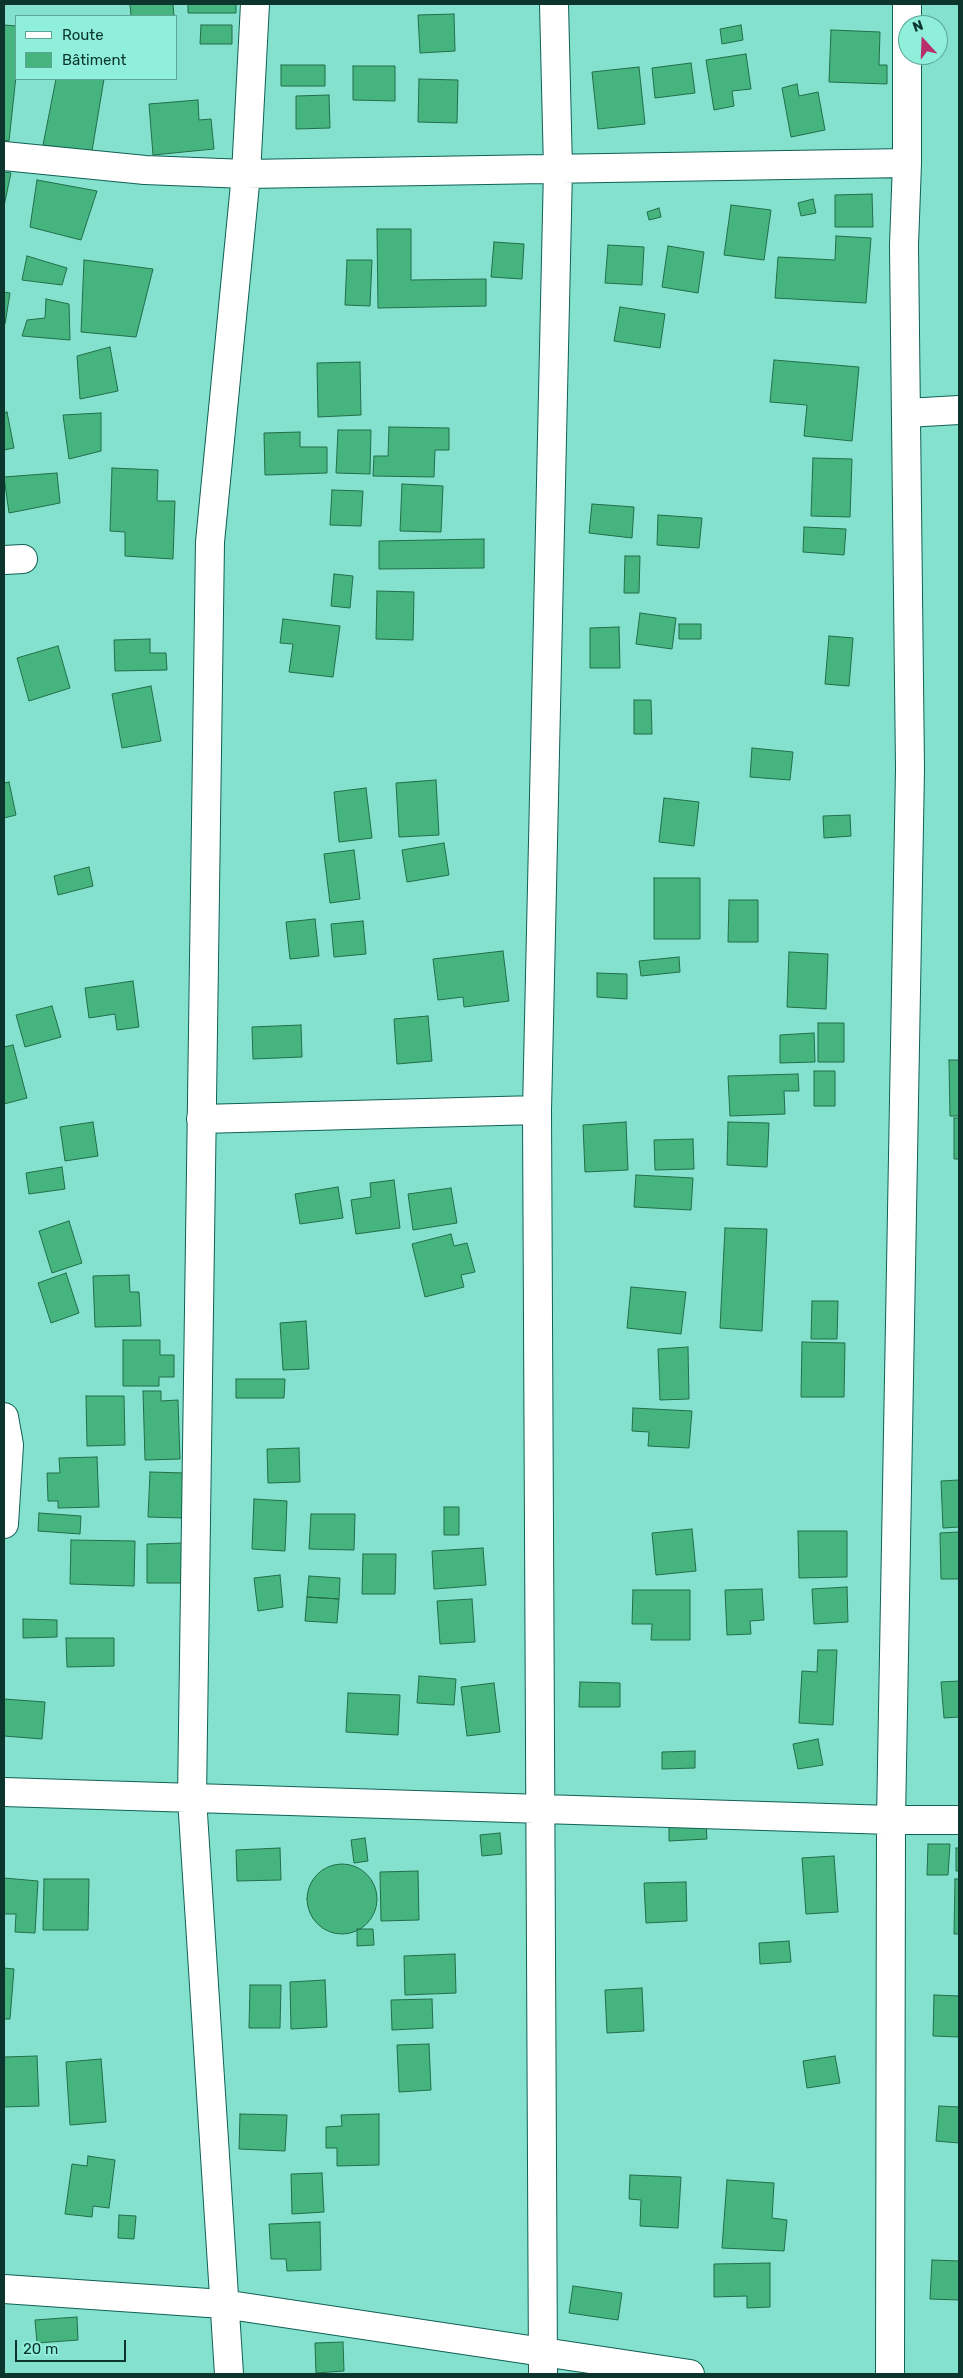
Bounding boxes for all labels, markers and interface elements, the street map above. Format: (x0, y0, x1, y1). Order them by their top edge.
legend (15, 15, 178, 80)
north arrow (898, 15, 948, 65)
text: N (910, 17, 926, 36)
text: Route (62, 26, 104, 44)
text: Bâtiment (62, 51, 126, 69)
scale bar (18, 2330, 129, 2362)
text: 20 m (23, 2340, 58, 2358)

